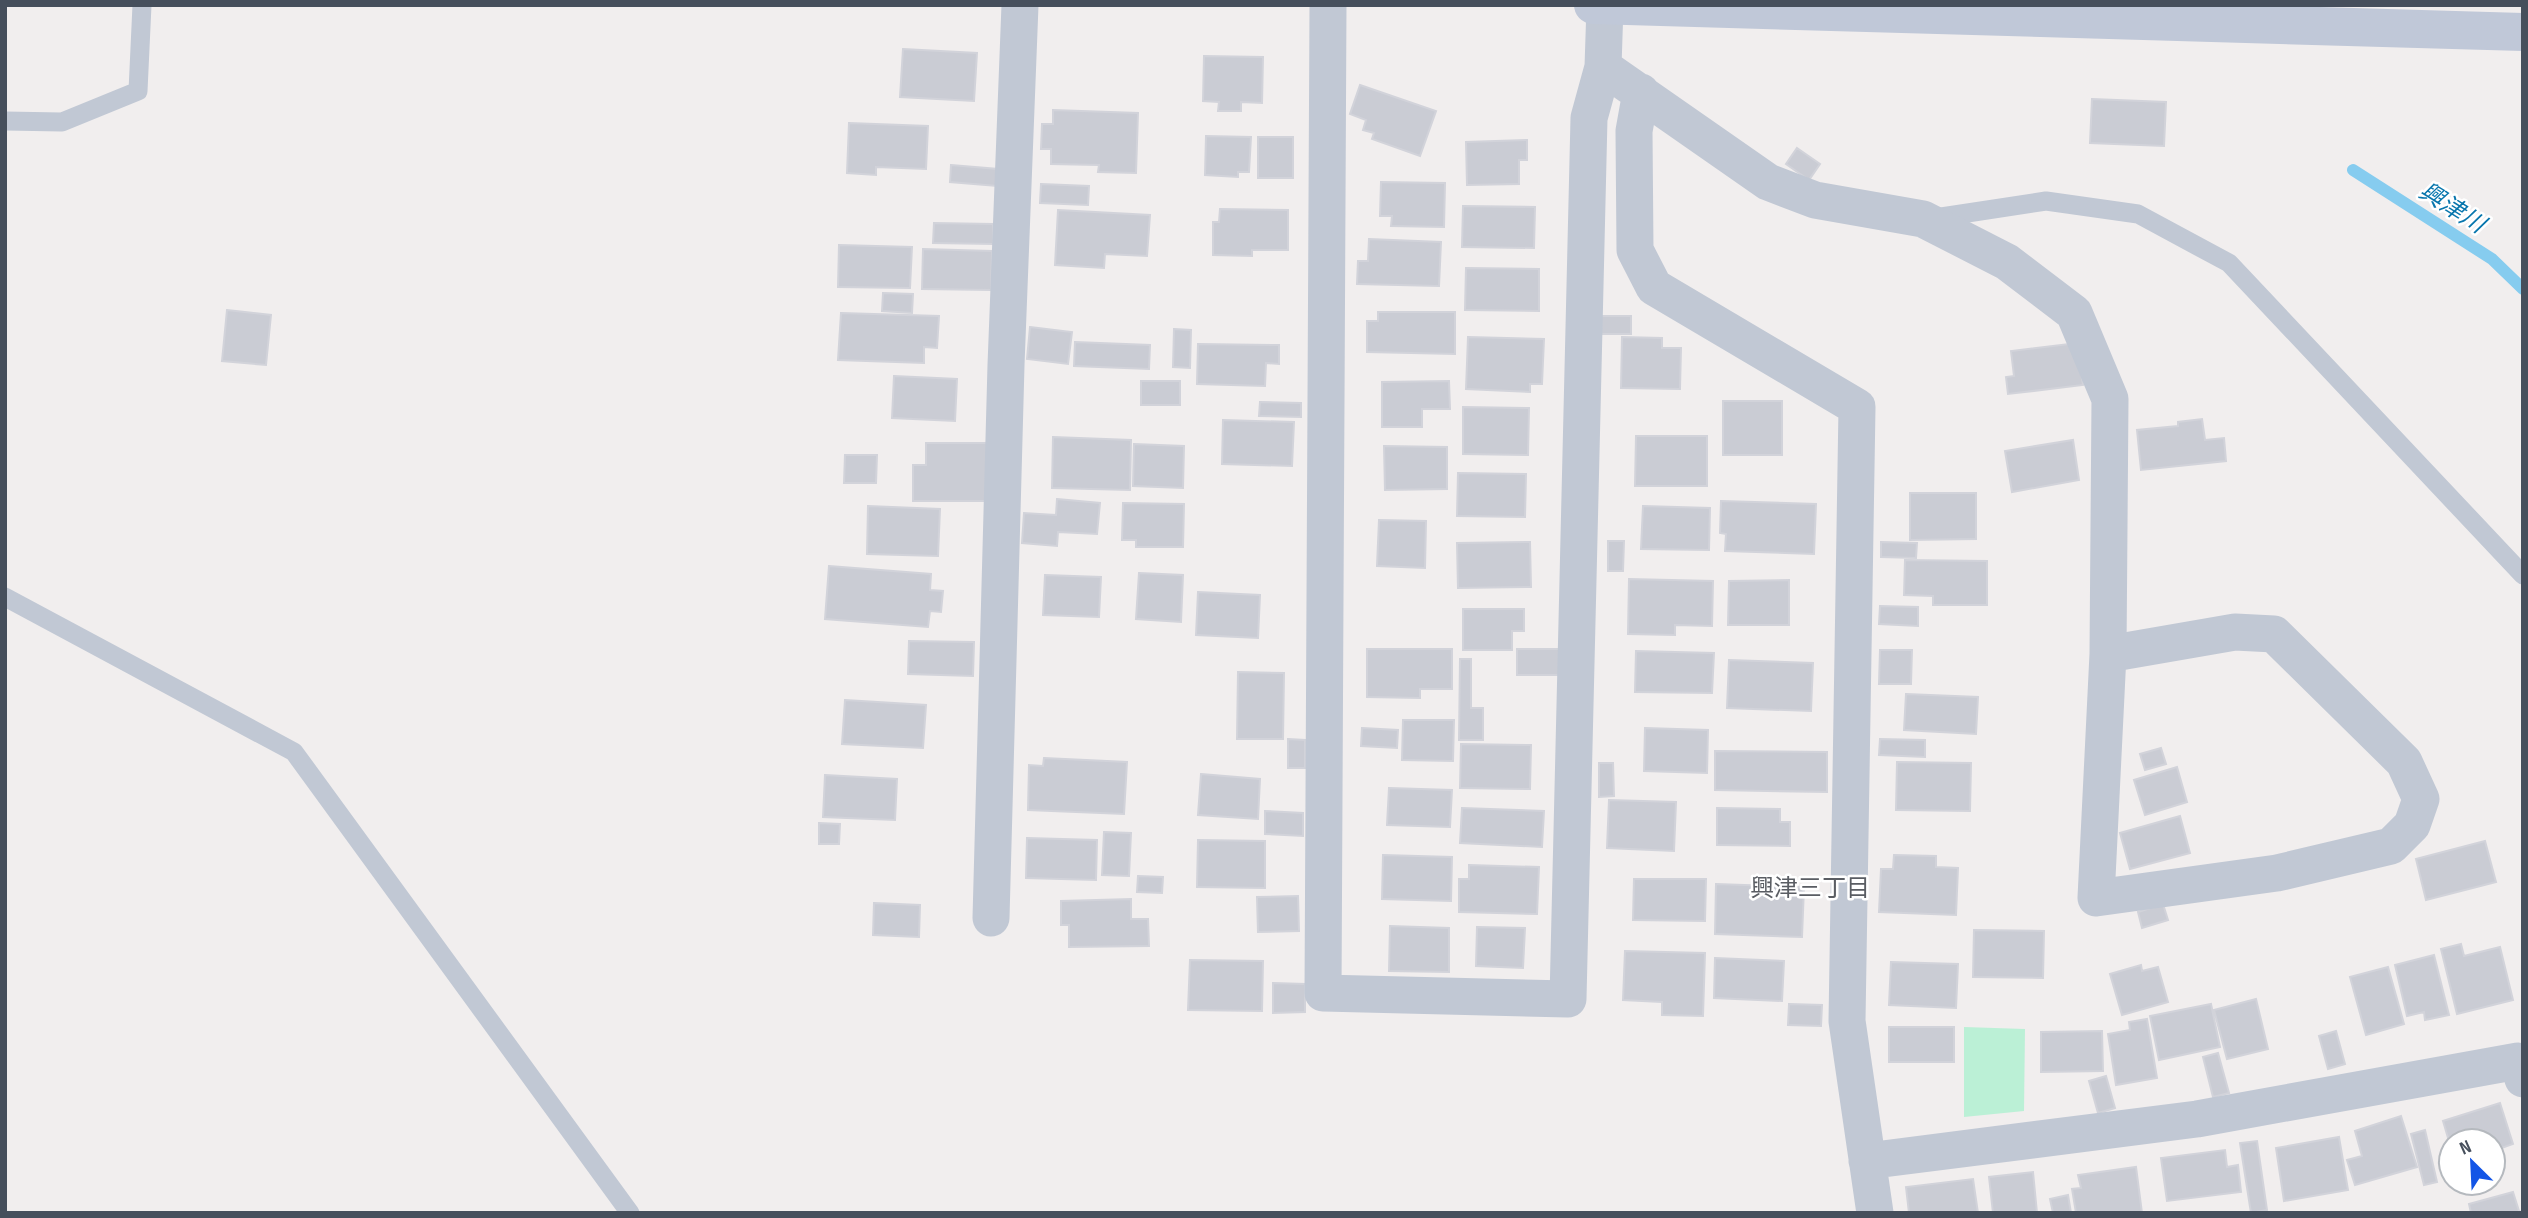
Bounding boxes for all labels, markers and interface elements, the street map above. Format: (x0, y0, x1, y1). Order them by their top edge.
water label: 興津川 (2414, 177, 2493, 241)
district label: 興津三丁目 (1750, 874, 1870, 903)
north arrow (2437, 1127, 2507, 1197)
text: N (2456, 1135, 2475, 1160)

